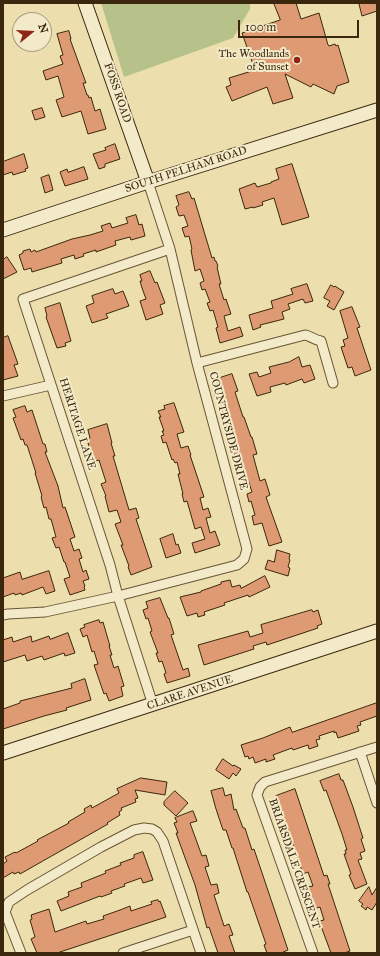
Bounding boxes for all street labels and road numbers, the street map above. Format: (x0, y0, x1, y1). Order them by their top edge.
street label: FOSS ROAD (101, 61, 133, 125)
street label: SOUTH PELHAM ROAD (123, 144, 249, 196)
street label: COUNTRYSIDE DRIVE (206, 370, 250, 492)
street label: HERITAGE LANE (56, 376, 98, 472)
street label: CLARE AVENUE (145, 673, 235, 713)
street label: BRIARSDALE CRESCENT (265, 797, 323, 931)

